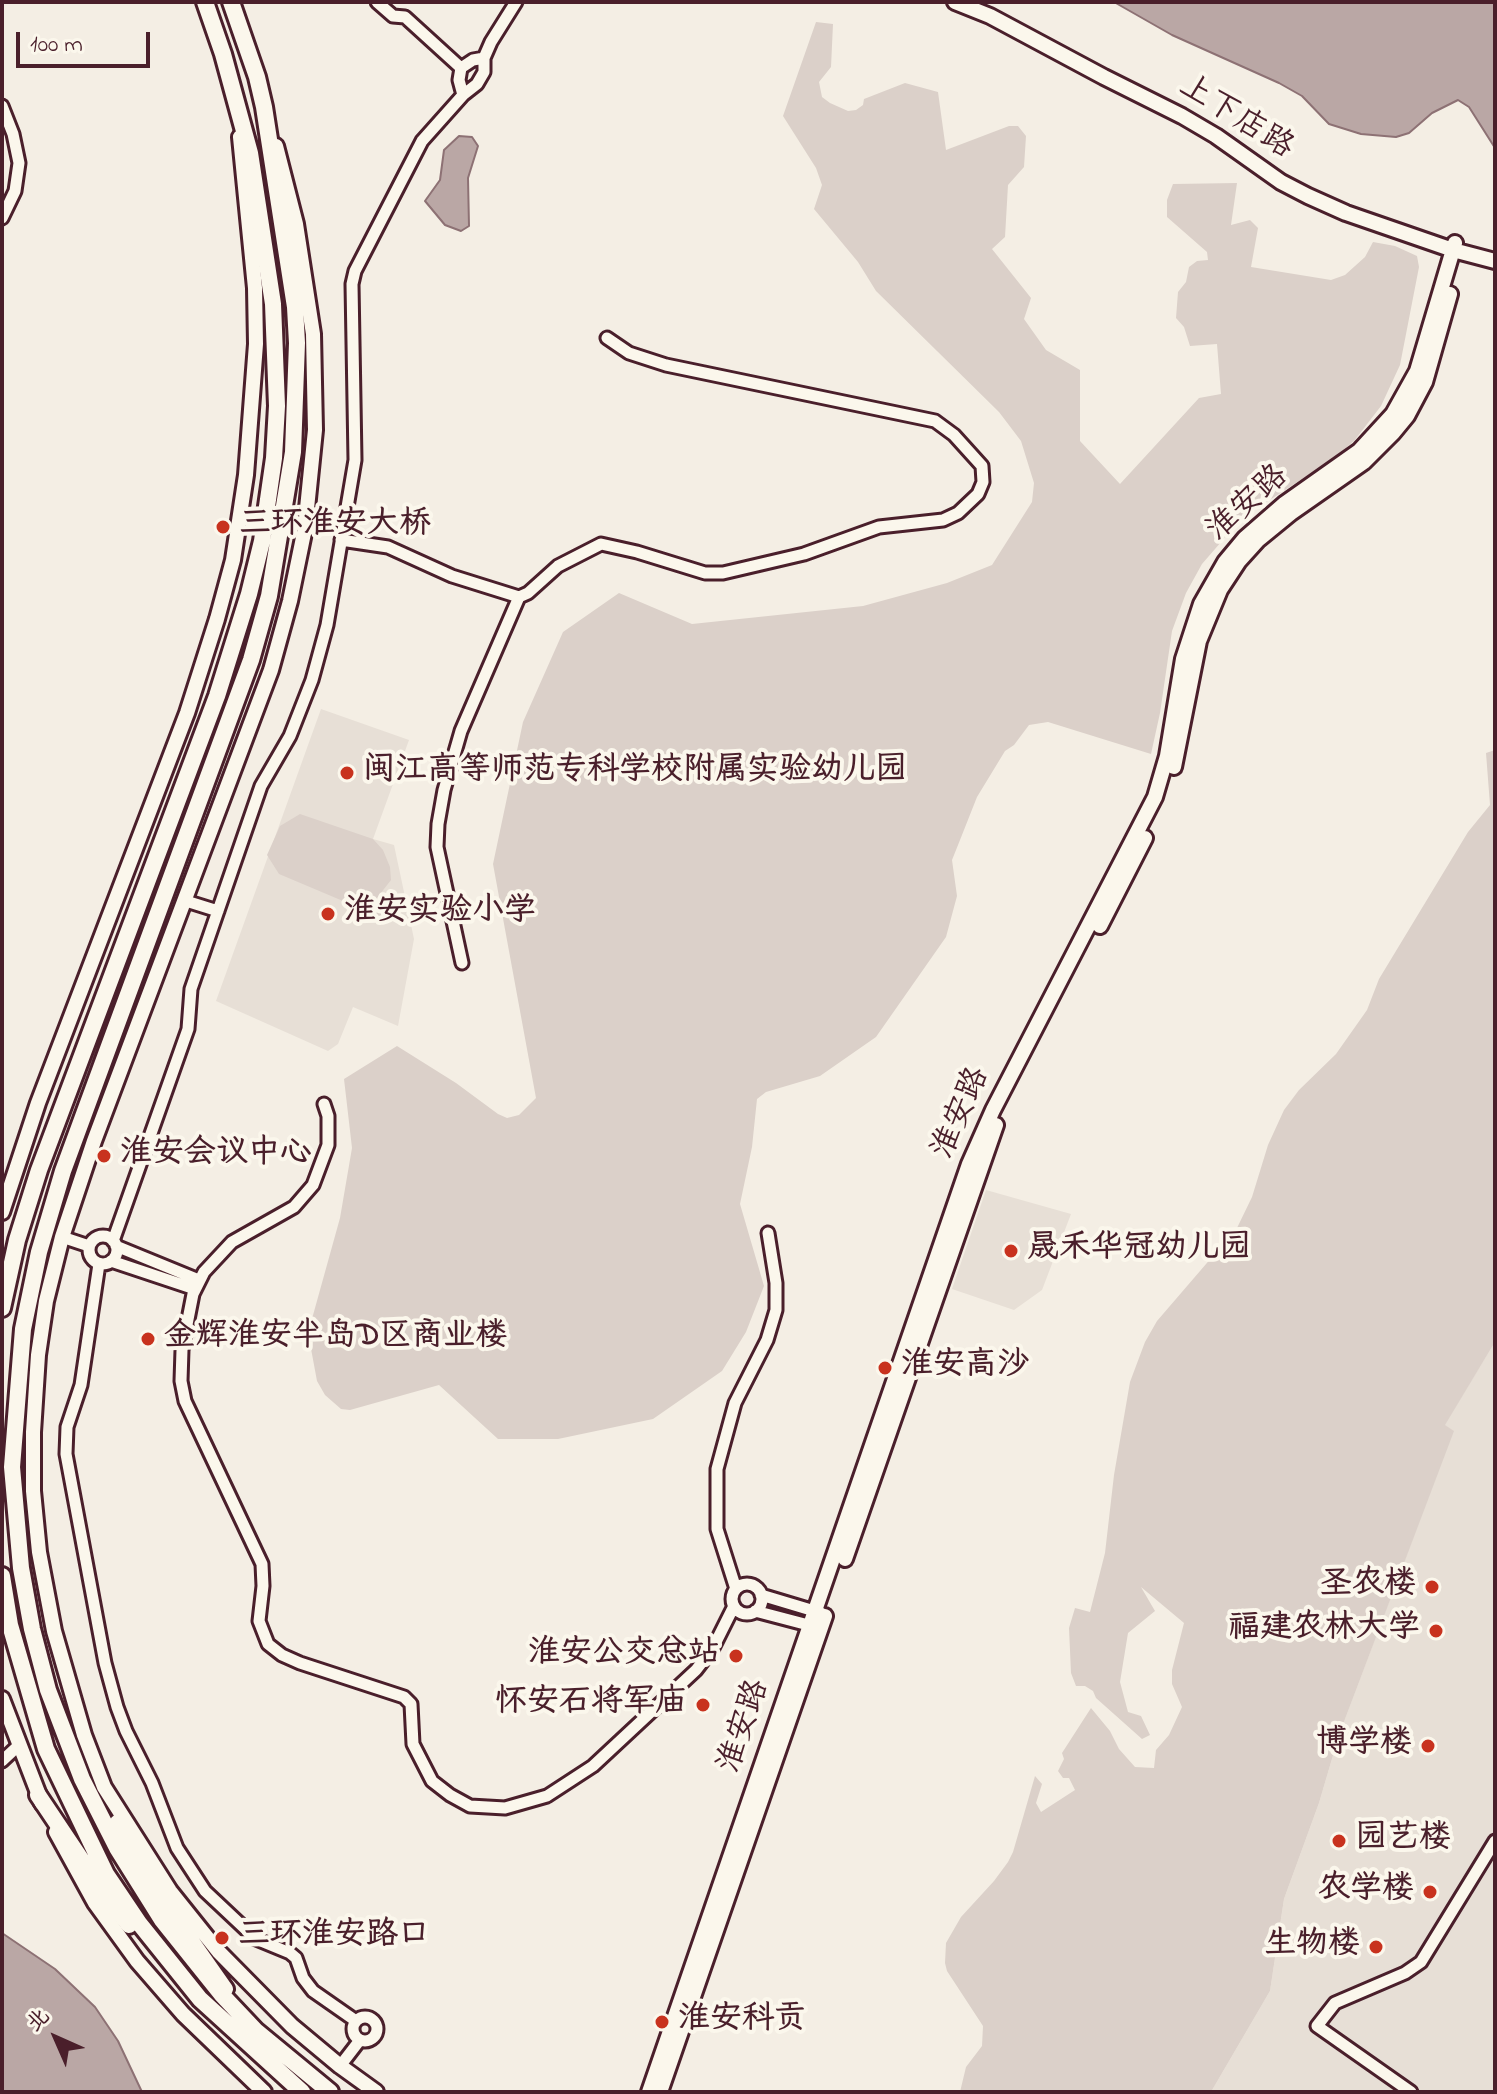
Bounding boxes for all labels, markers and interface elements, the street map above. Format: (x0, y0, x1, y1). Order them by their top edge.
scale bar (20, 16, 154, 66)
text: 100 m (30, 28, 83, 63)
street label: 上下店路 (1171, 69, 1299, 169)
street label: 淮安路 (1200, 459, 1298, 551)
place label: 三环淮安大桥 (239, 508, 431, 546)
marker: 三环淮安大桥 (214, 518, 232, 536)
place label: 闽江高等师范专科学校附属实验幼儿园 (363, 754, 907, 792)
marker: 闽江高等师范专科学校附属实验幼儿园 (338, 764, 356, 782)
place label: 淮安实验小学 (344, 895, 536, 933)
marker: 淮安实验小学 (319, 905, 337, 923)
street label: 淮安路 (926, 1062, 1000, 1166)
place label: 淮安会议中心 (120, 1137, 312, 1175)
marker: 淮安会议中心 (95, 1147, 113, 1165)
place label: 晟禾华冠幼儿园 (1027, 1232, 1251, 1270)
marker: 晟禾华冠幼儿园 (1002, 1242, 1020, 1260)
place label: 金辉淮安半岛D区商业楼 (164, 1320, 507, 1358)
marker: 金辉淮安半岛D区商业楼 (139, 1330, 157, 1348)
place label: 淮安高沙 (901, 1349, 1029, 1387)
marker: 淮安高沙 (876, 1359, 894, 1377)
place label: 圣农楼 (1320, 1568, 1416, 1606)
marker: 圣农楼 (1423, 1578, 1441, 1596)
place label: 福建农林大学 (1228, 1612, 1420, 1650)
marker: 福建农林大学 (1427, 1622, 1445, 1640)
place label: 淮安公交总站 (528, 1637, 720, 1675)
marker: 淮安公交总站 (727, 1647, 745, 1665)
street label: 淮安路 (712, 1675, 780, 1779)
place label: 怀安石将军庙 (495, 1686, 687, 1724)
marker: 怀安石将军庙 (694, 1696, 712, 1714)
place label: 博学楼 (1316, 1727, 1412, 1765)
marker: 博学楼 (1419, 1737, 1437, 1755)
place label: 园艺楼 (1355, 1822, 1451, 1860)
marker: 园艺楼 (1330, 1832, 1348, 1850)
place label: 农学楼 (1318, 1873, 1414, 1911)
marker: 农学楼 (1421, 1883, 1439, 1901)
place label: 三环淮安路口 (238, 1919, 430, 1957)
place label: 生物楼 (1264, 1928, 1360, 1966)
marker: 三环淮安路口 (213, 1929, 231, 1947)
marker: 生物楼 (1367, 1938, 1385, 1956)
north arrow (16, 1998, 96, 2078)
text: 北 (20, 2002, 58, 2040)
place label: 淮安科贡 (678, 2003, 806, 2041)
marker: 淮安科贡 (653, 2013, 671, 2031)

